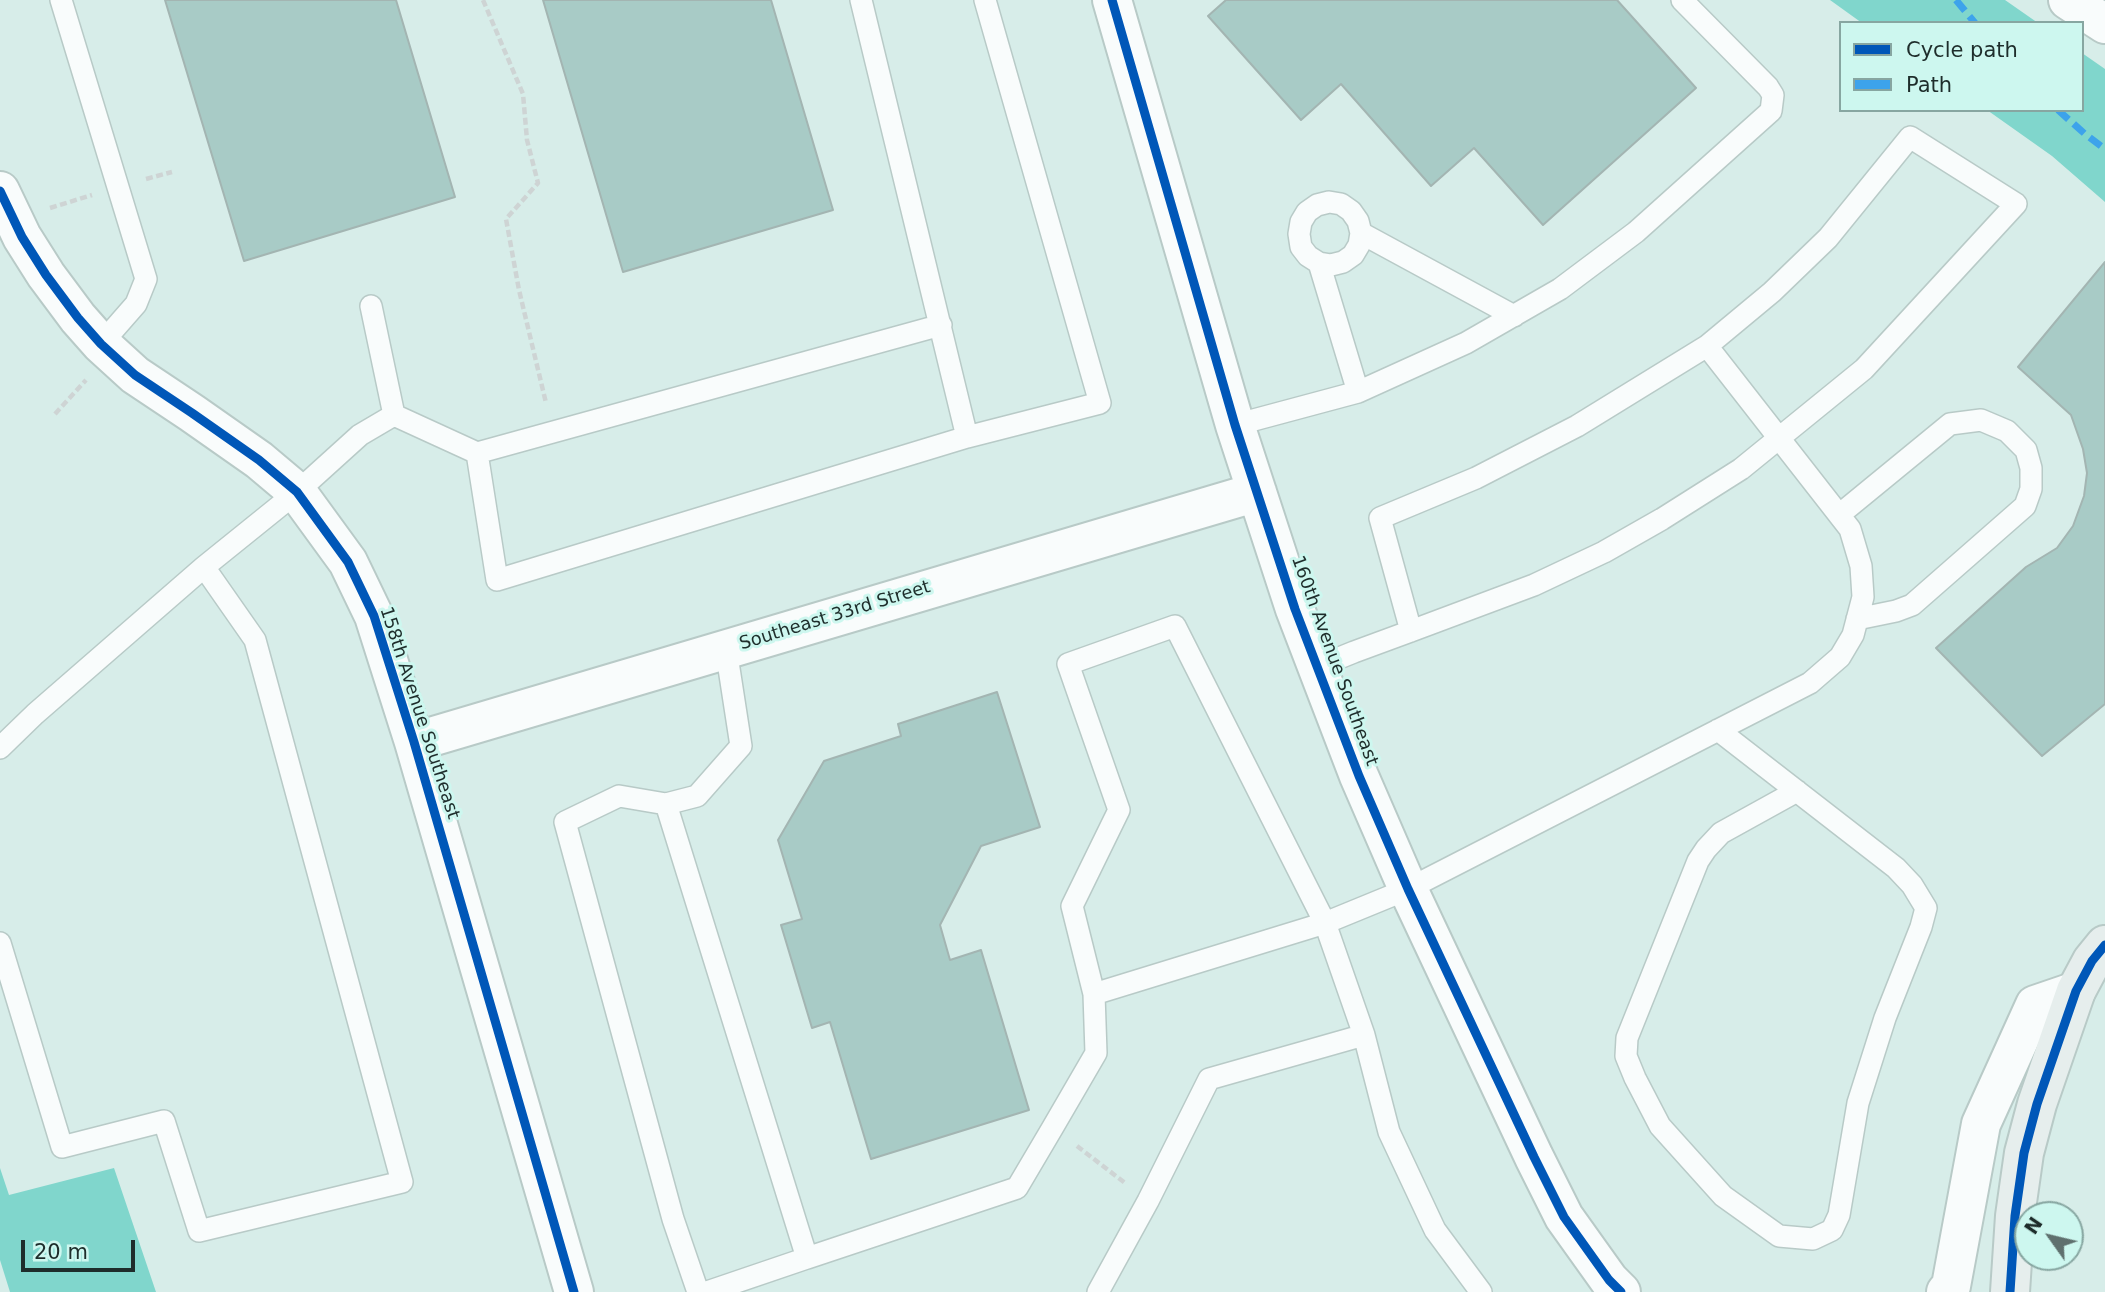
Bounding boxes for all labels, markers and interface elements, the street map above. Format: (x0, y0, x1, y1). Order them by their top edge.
legend (1839, 21, 2084, 112)
text: Cycle path (1906, 38, 2018, 62)
text: Path (1906, 73, 1952, 97)
street label: 160th Avenue Southeast (1286, 553, 1382, 769)
street label: Southeast 33rd Street (737, 577, 933, 655)
street label: 158th Avenue Southeast (374, 604, 464, 822)
north arrow (2014, 1201, 2084, 1271)
text: N (2020, 1213, 2047, 1238)
scale bar (24, 1226, 138, 1270)
text: 20 m (34, 1240, 88, 1264)

